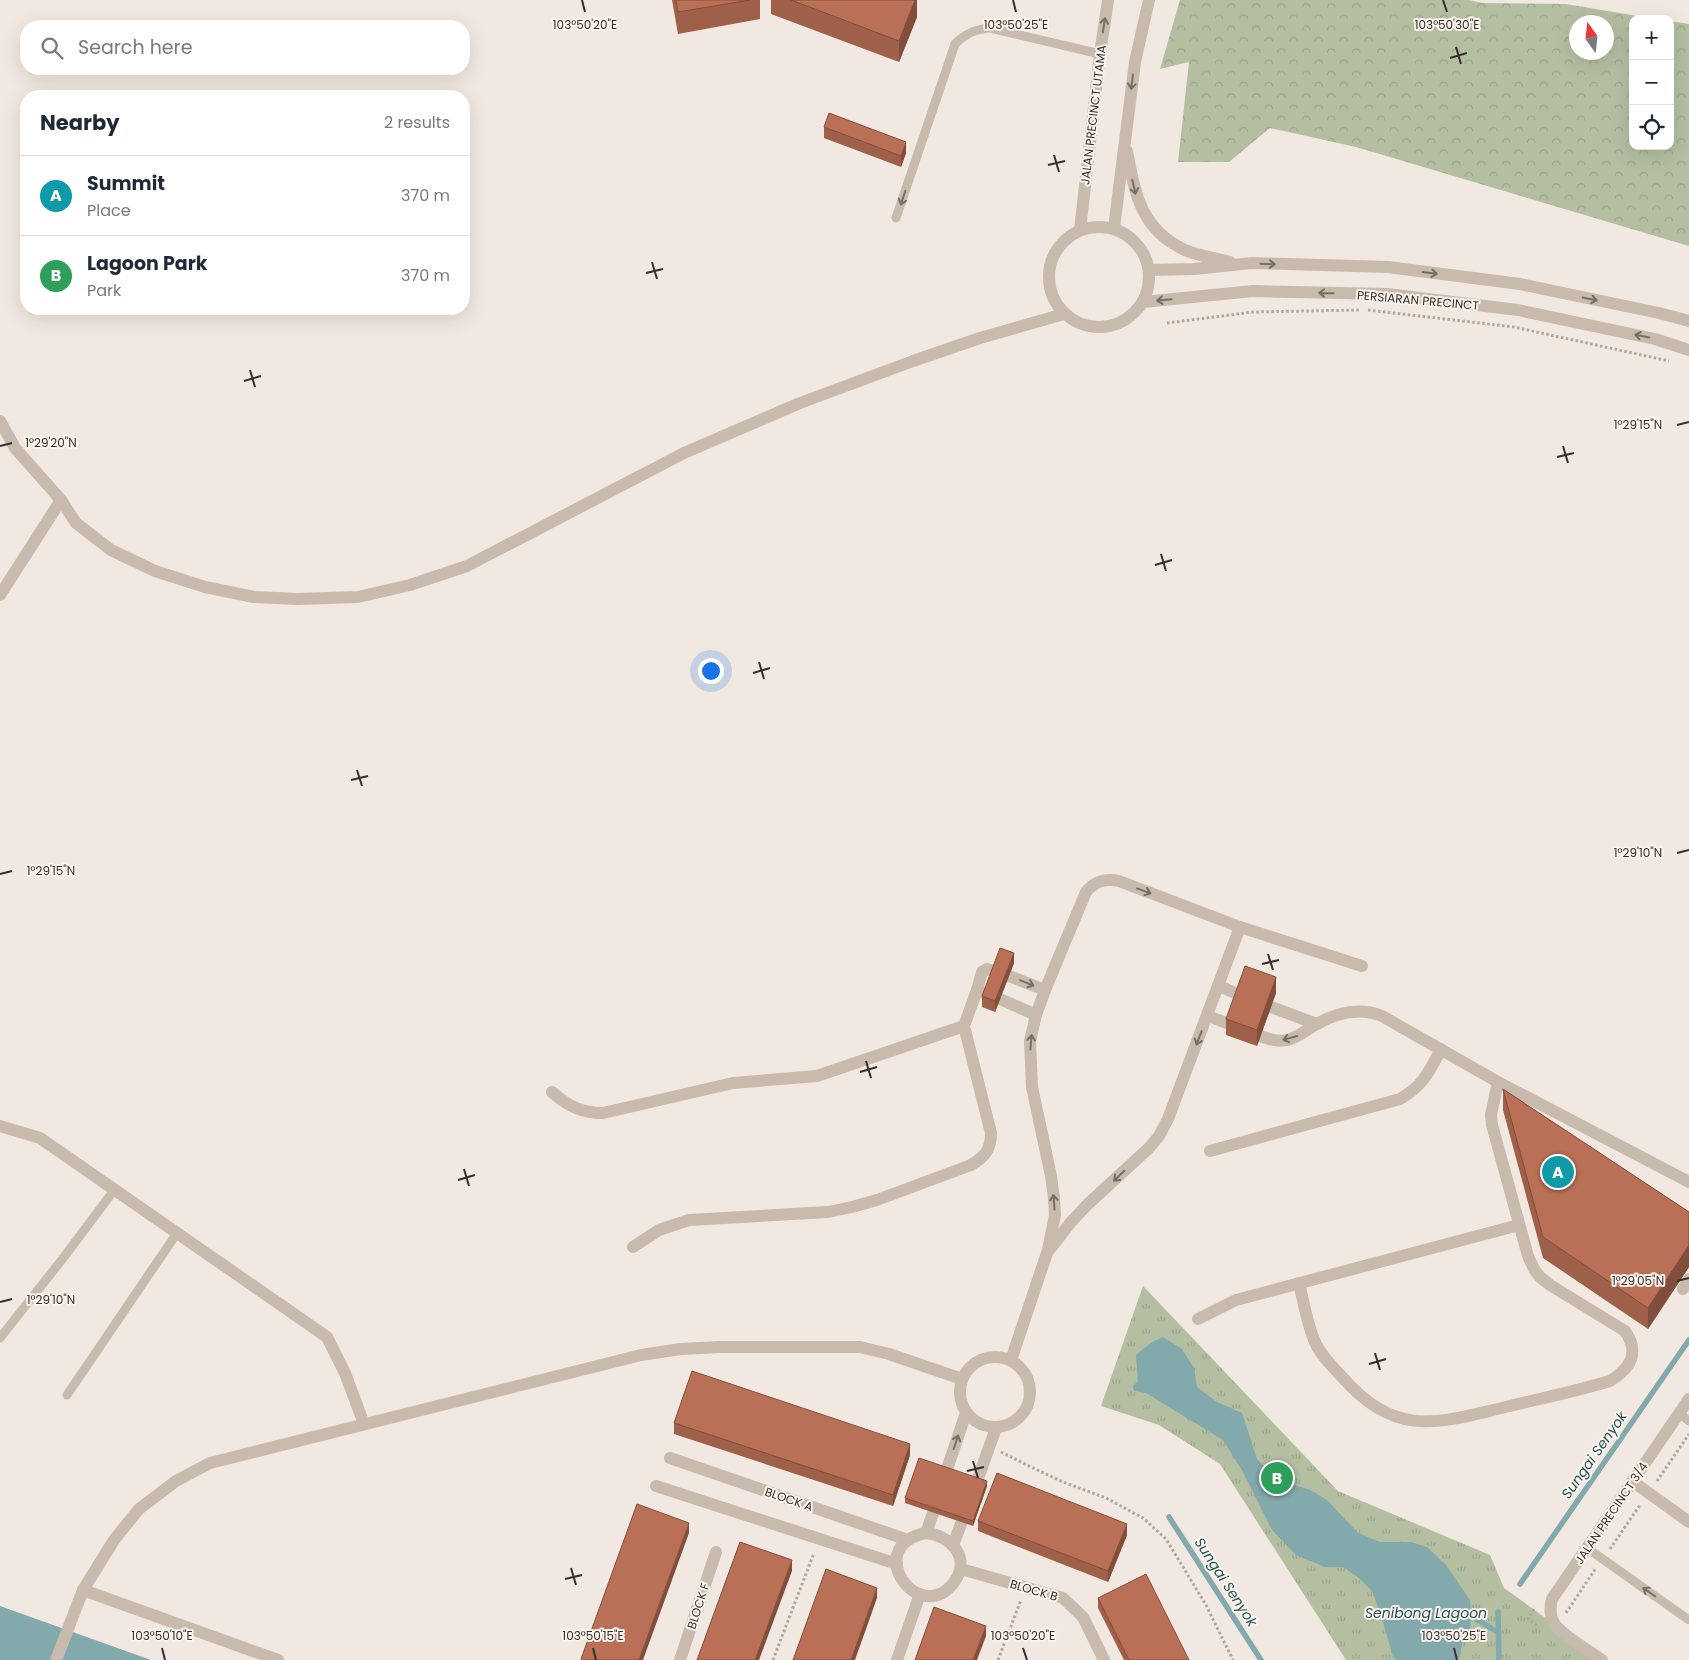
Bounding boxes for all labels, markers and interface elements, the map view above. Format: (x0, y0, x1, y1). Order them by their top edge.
north arrow (1569, 15, 1614, 60)
map controls (1629, 15, 1674, 150)
button: + (1629, 15, 1674, 60)
text: 103°50'20"E (553, 16, 617, 33)
text: 103°50'25"E (984, 16, 1048, 33)
text: 103°50'30"E (1415, 16, 1479, 33)
one-way arrow (1100, 18, 1110, 34)
search box (20, 20, 470, 75)
icon: search (38, 34, 66, 62)
text: Search here (78, 34, 192, 61)
street label: JALAN PRECINCT UTAMA (1076, 44, 1110, 186)
button: − (1629, 60, 1674, 105)
one-way arrow (1127, 74, 1137, 90)
button: locate (1629, 105, 1674, 150)
text: Nearby (40, 108, 120, 137)
text: 2 results (384, 111, 450, 134)
text: Summit (87, 170, 165, 197)
one-way arrow (1130, 178, 1139, 194)
text: A (50, 184, 62, 207)
text: 370 m (401, 184, 450, 207)
one-way arrow (898, 190, 907, 205)
text: Place (87, 199, 131, 222)
text: Lagoon Park (87, 250, 208, 277)
one-way arrow (1260, 259, 1276, 269)
text: B (51, 264, 61, 287)
text: 370 m (401, 264, 450, 287)
one-way arrow (1422, 268, 1438, 278)
text: Park (87, 279, 121, 302)
street label: PERSIARAN PRECINCT (1356, 286, 1480, 314)
one-way arrow (1318, 288, 1334, 297)
one-way arrow (1582, 294, 1598, 304)
one-way arrow (1156, 295, 1172, 305)
one-way arrow (1635, 331, 1651, 340)
text: 1°29'15"N (1614, 416, 1662, 433)
text: 1°29'20"N (25, 434, 77, 451)
your location (698, 658, 724, 684)
text: 1°29'10"N (1614, 844, 1662, 861)
text: 1°29'15"N (27, 862, 75, 879)
one-way arrow (1136, 887, 1151, 896)
one-way arrow (1019, 979, 1034, 988)
one-way arrow (1194, 1030, 1204, 1045)
one-way arrow (1282, 1034, 1298, 1044)
one-way arrow (1026, 1035, 1035, 1051)
pin: A (1542, 1153, 1574, 1191)
one-way arrow (1113, 1170, 1126, 1182)
one-way arrow (1050, 1195, 1059, 1211)
text: 1°29'05"N (1612, 1272, 1664, 1289)
text: 1°29'10"N (27, 1291, 75, 1308)
water label: Sungai Senyok (1556, 1407, 1632, 1503)
one-way arrow (952, 1435, 961, 1451)
street label: JALAN PRECINCT 3/4 (1570, 1458, 1652, 1567)
pin: B (1261, 1459, 1293, 1497)
street label: BLOCK A (763, 1483, 815, 1515)
water label: Sungai Senyok (1190, 1534, 1263, 1631)
street label: BLOCK B (1008, 1575, 1060, 1605)
street label: BLOCK F (683, 1581, 713, 1631)
one-way arrow (1642, 1587, 1656, 1597)
water label: Senibong Lagoon (1365, 1603, 1487, 1623)
text: 103°50'10"E (131, 1627, 193, 1644)
text: 103°50'15"E (562, 1627, 624, 1644)
text: 103°50'20"E (991, 1627, 1055, 1644)
text: 103°50'25"E (1422, 1627, 1486, 1644)

